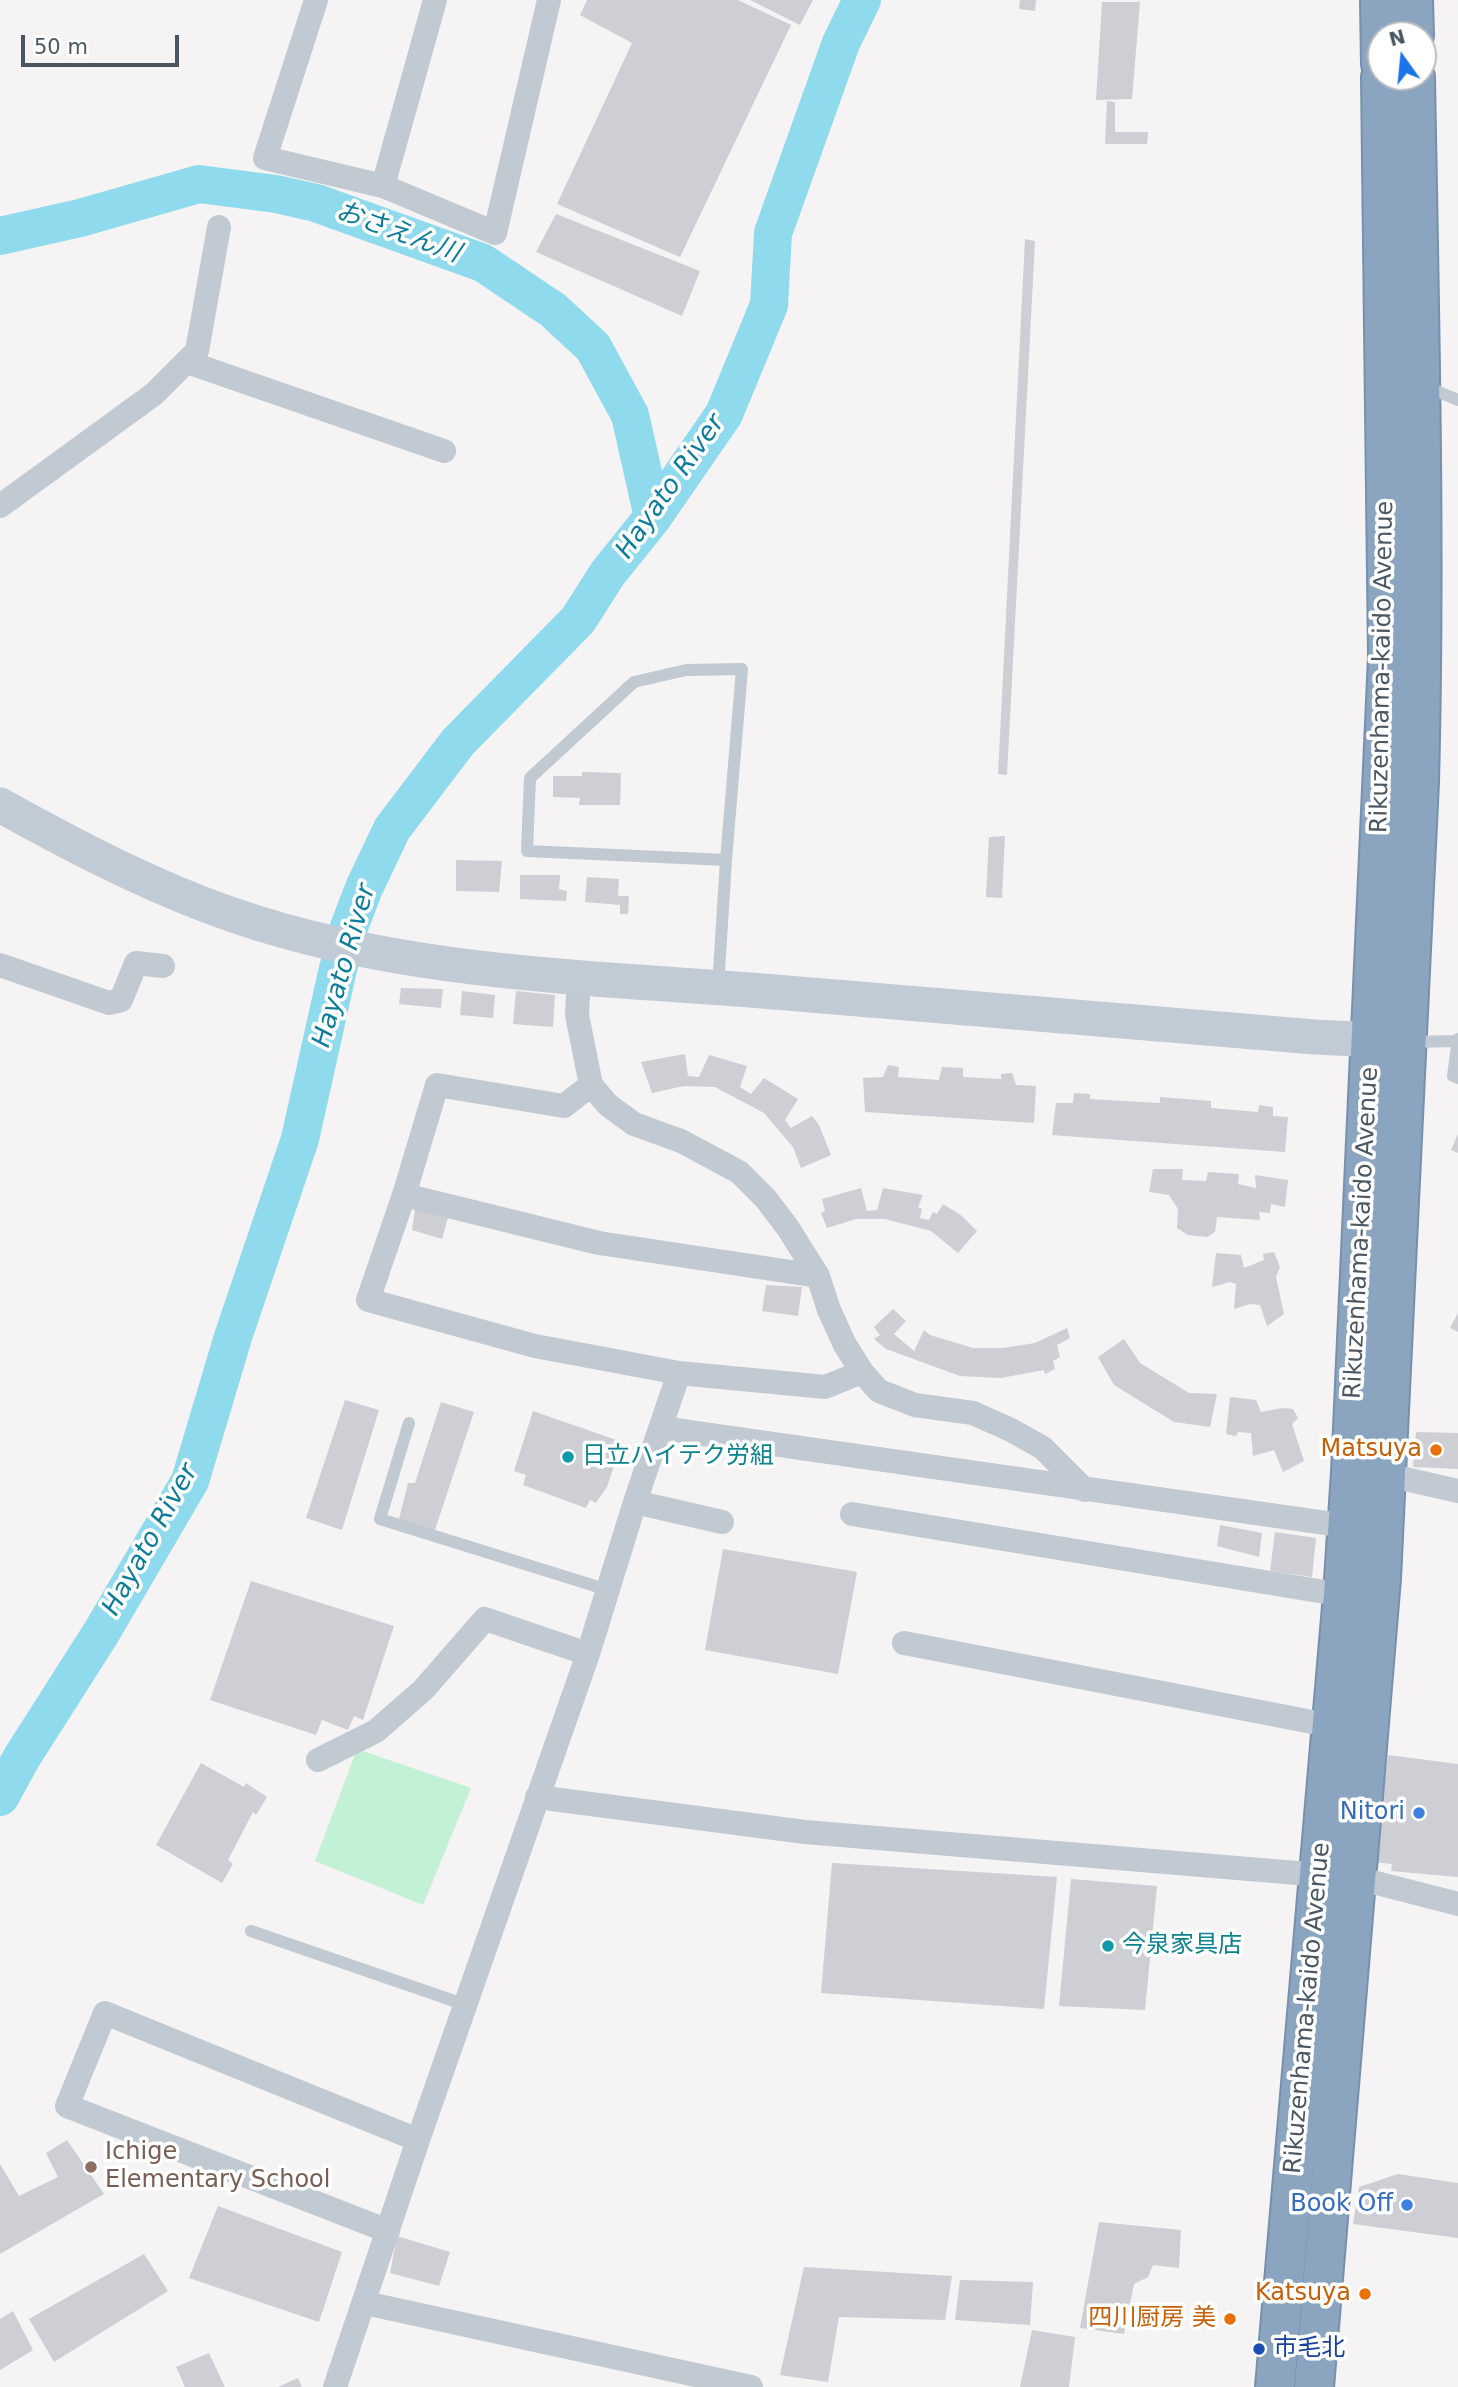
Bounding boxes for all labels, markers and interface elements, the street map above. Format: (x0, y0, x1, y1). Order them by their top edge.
scale bar (24, 21, 182, 65)
north arrow (1367, 21, 1437, 91)
text: N (1387, 25, 1408, 50)
text: 50 m (34, 35, 88, 59)
water label: おさえん川 (332, 196, 464, 270)
water label: Hayato River (610, 409, 732, 565)
street label: Rikuzenhama-kaido Avenue (1366, 501, 1400, 833)
water label: Hayato River (307, 881, 383, 1051)
street label: Rikuzenhama-kaido Avenue (1339, 1066, 1385, 1400)
place label: Matsuya (1321, 1436, 1422, 1464)
marker: Matsuya (1428, 1442, 1444, 1458)
place label: 日立ハイテク労組 (582, 1443, 774, 1471)
marker: 日立ハイテク労組 (560, 1449, 576, 1465)
water label: Hayato River (97, 1459, 205, 1621)
place label: Nitori (1340, 1799, 1405, 1827)
marker: Nitori (1411, 1805, 1427, 1821)
street label: Rikuzenhama-kaido Avenue (1279, 1841, 1337, 2175)
place label: 今泉家具店 (1122, 1932, 1242, 1960)
marker: 今泉家具店 (1100, 1938, 1116, 1954)
place label: Ichige Elementary School (105, 2139, 330, 2195)
marker: Ichige Elementary School (83, 2159, 99, 2175)
place label: Book Off (1290, 2191, 1393, 2219)
marker: Book Off (1399, 2197, 1415, 2213)
place label: Katsuya (1255, 2280, 1351, 2308)
marker: Katsuya (1357, 2286, 1373, 2302)
place label: 四川厨房 美 (1088, 2305, 1216, 2333)
marker: 四川厨房 美 (1222, 2311, 1238, 2327)
place label: 市毛北 (1273, 2335, 1345, 2363)
marker: 市毛北 (1251, 2341, 1267, 2357)

